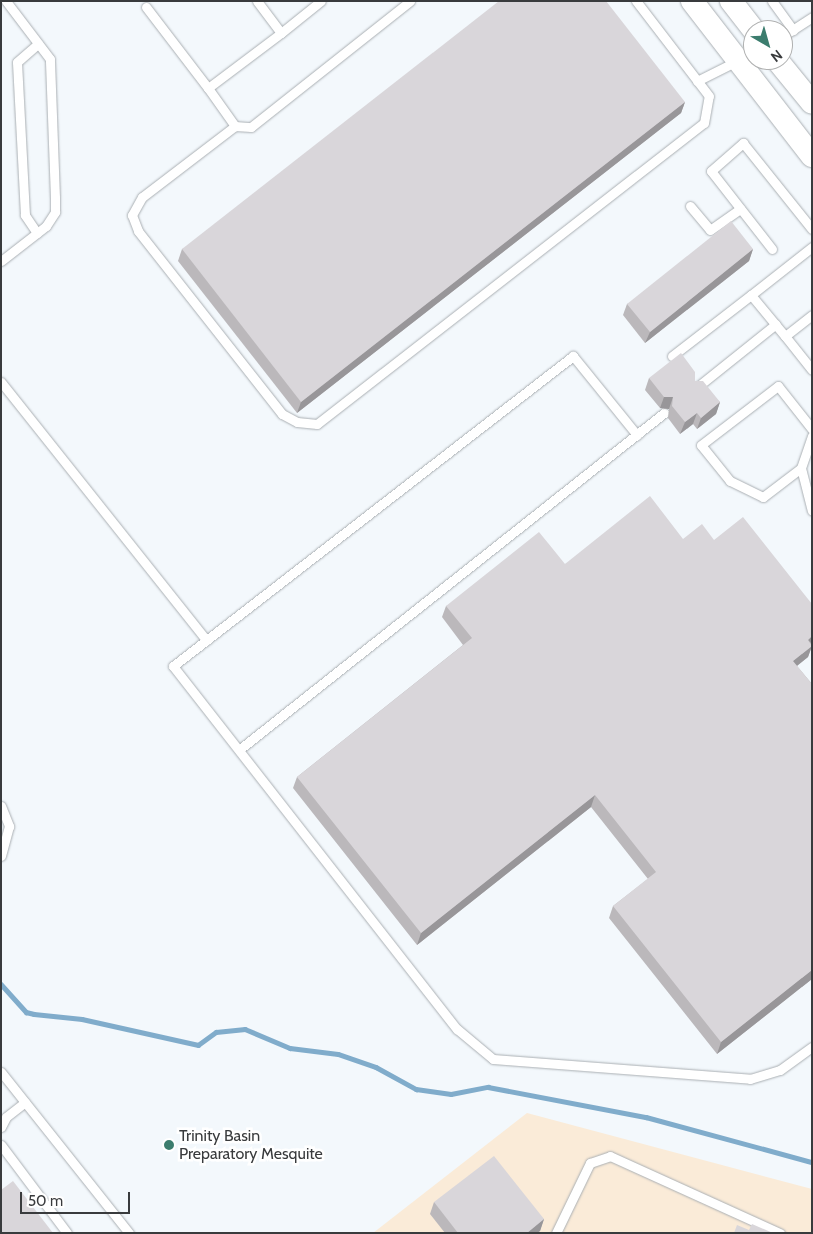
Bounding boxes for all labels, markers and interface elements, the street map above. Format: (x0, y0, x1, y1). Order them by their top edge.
north arrow (743, 20, 793, 70)
text: N (767, 46, 786, 66)
place label: Trinity Basin Preparatory Mesquite (179, 1126, 323, 1164)
marker: Trinity Basin Preparatory Mesquite (163, 1139, 175, 1151)
scale bar (22, 1182, 132, 1214)
text: 50 m (28, 1192, 63, 1210)

